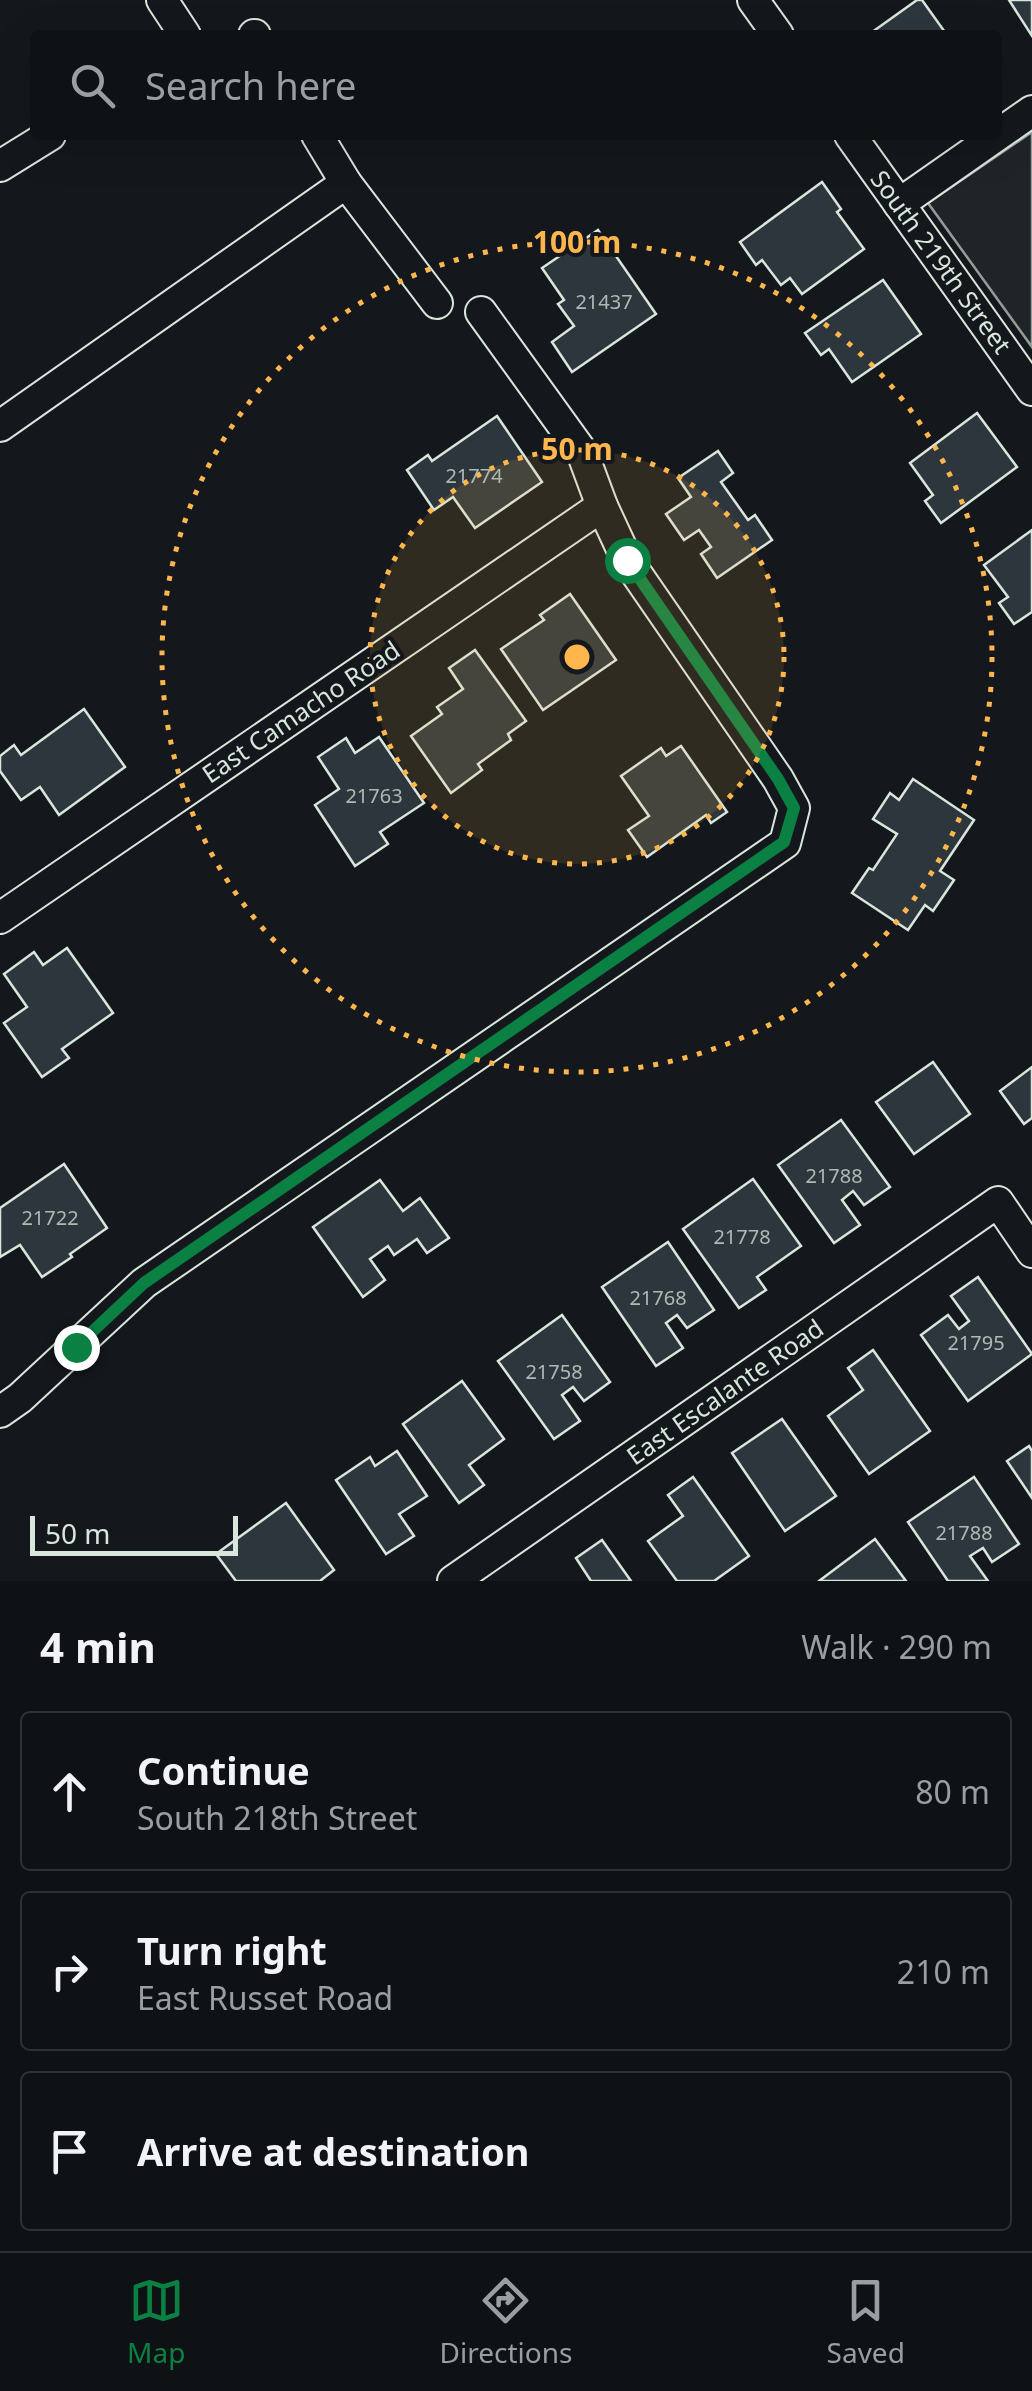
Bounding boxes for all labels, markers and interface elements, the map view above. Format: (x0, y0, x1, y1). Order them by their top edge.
search box (30, 30, 1002, 140)
icon: search (65, 58, 120, 113)
text: Search here (145, 59, 356, 111)
street label: South 219th Street (864, 163, 1020, 360)
text: 100 m (533, 221, 621, 262)
house number: 21437 (575, 288, 633, 315)
text: 50 m (541, 428, 613, 469)
house number: 21774 (445, 462, 503, 489)
route start (605, 538, 651, 584)
street label: East Camacho Road (195, 632, 406, 790)
centre of rings (559, 639, 595, 675)
house number: 21763 (345, 782, 403, 809)
house number: 21788 (805, 1162, 863, 1189)
house number: 21722 (21, 1204, 79, 1231)
house number: 21778 (713, 1223, 771, 1250)
house number: 21768 (629, 1284, 687, 1311)
street label: East Escalante Road (619, 1310, 830, 1472)
route end (54, 1325, 100, 1371)
house number: 21795 (947, 1329, 1005, 1356)
house number: 21758 (525, 1358, 583, 1385)
scale bar (30, 1511, 238, 1556)
text: 50 m (45, 1514, 111, 1552)
house number: 21788 (935, 1519, 993, 1546)
text: 4 min (40, 1618, 156, 1675)
text: Walk · 290 m (801, 1625, 992, 1668)
text: Continue (137, 1744, 310, 1796)
icon: ahead (42, 1764, 97, 1819)
text: 80 m (915, 1770, 990, 1813)
text: South 218th Street (137, 1796, 417, 1839)
text: Turn right (137, 1924, 327, 1976)
icon: right (42, 1944, 97, 1999)
text: 210 m (897, 1950, 990, 1993)
text: East Russet Road (137, 1976, 393, 2019)
icon: arrive (42, 2124, 97, 2179)
text: Arrive at destination (137, 2125, 529, 2177)
tab: Map (127, 2273, 185, 2371)
tab: Directions (440, 2273, 572, 2371)
tab: Saved (827, 2273, 905, 2371)

